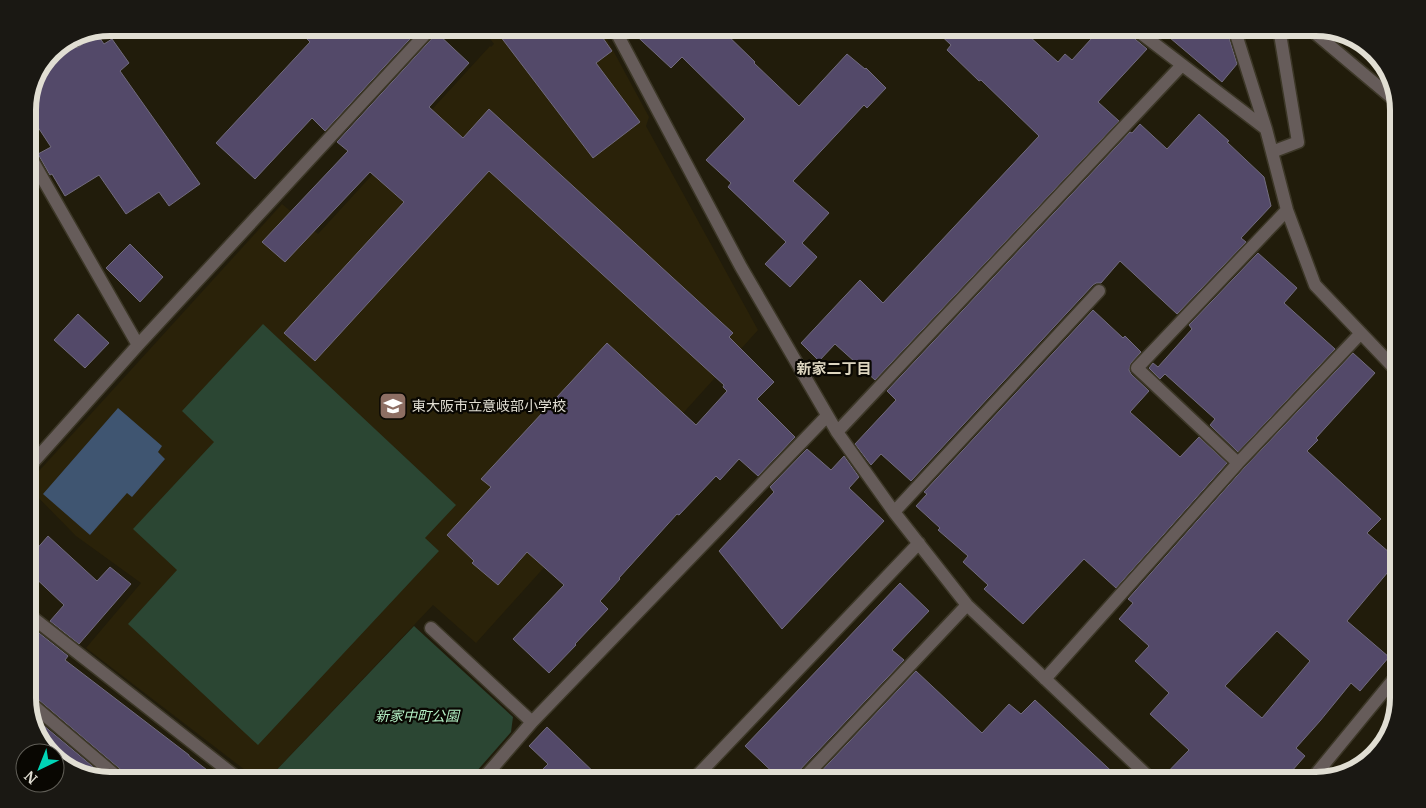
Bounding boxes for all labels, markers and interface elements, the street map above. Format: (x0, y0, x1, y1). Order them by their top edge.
district label: 新家二丁目 (796, 359, 872, 378)
school or university icon: 東大阪市立意岐部小学校 (378, 391, 408, 421)
place label: 東大阪市立意岐部小学校 (412, 397, 566, 415)
park label: 新家中町公園 (375, 707, 461, 725)
north arrow (15, 743, 65, 793)
text: N (21, 767, 41, 788)

